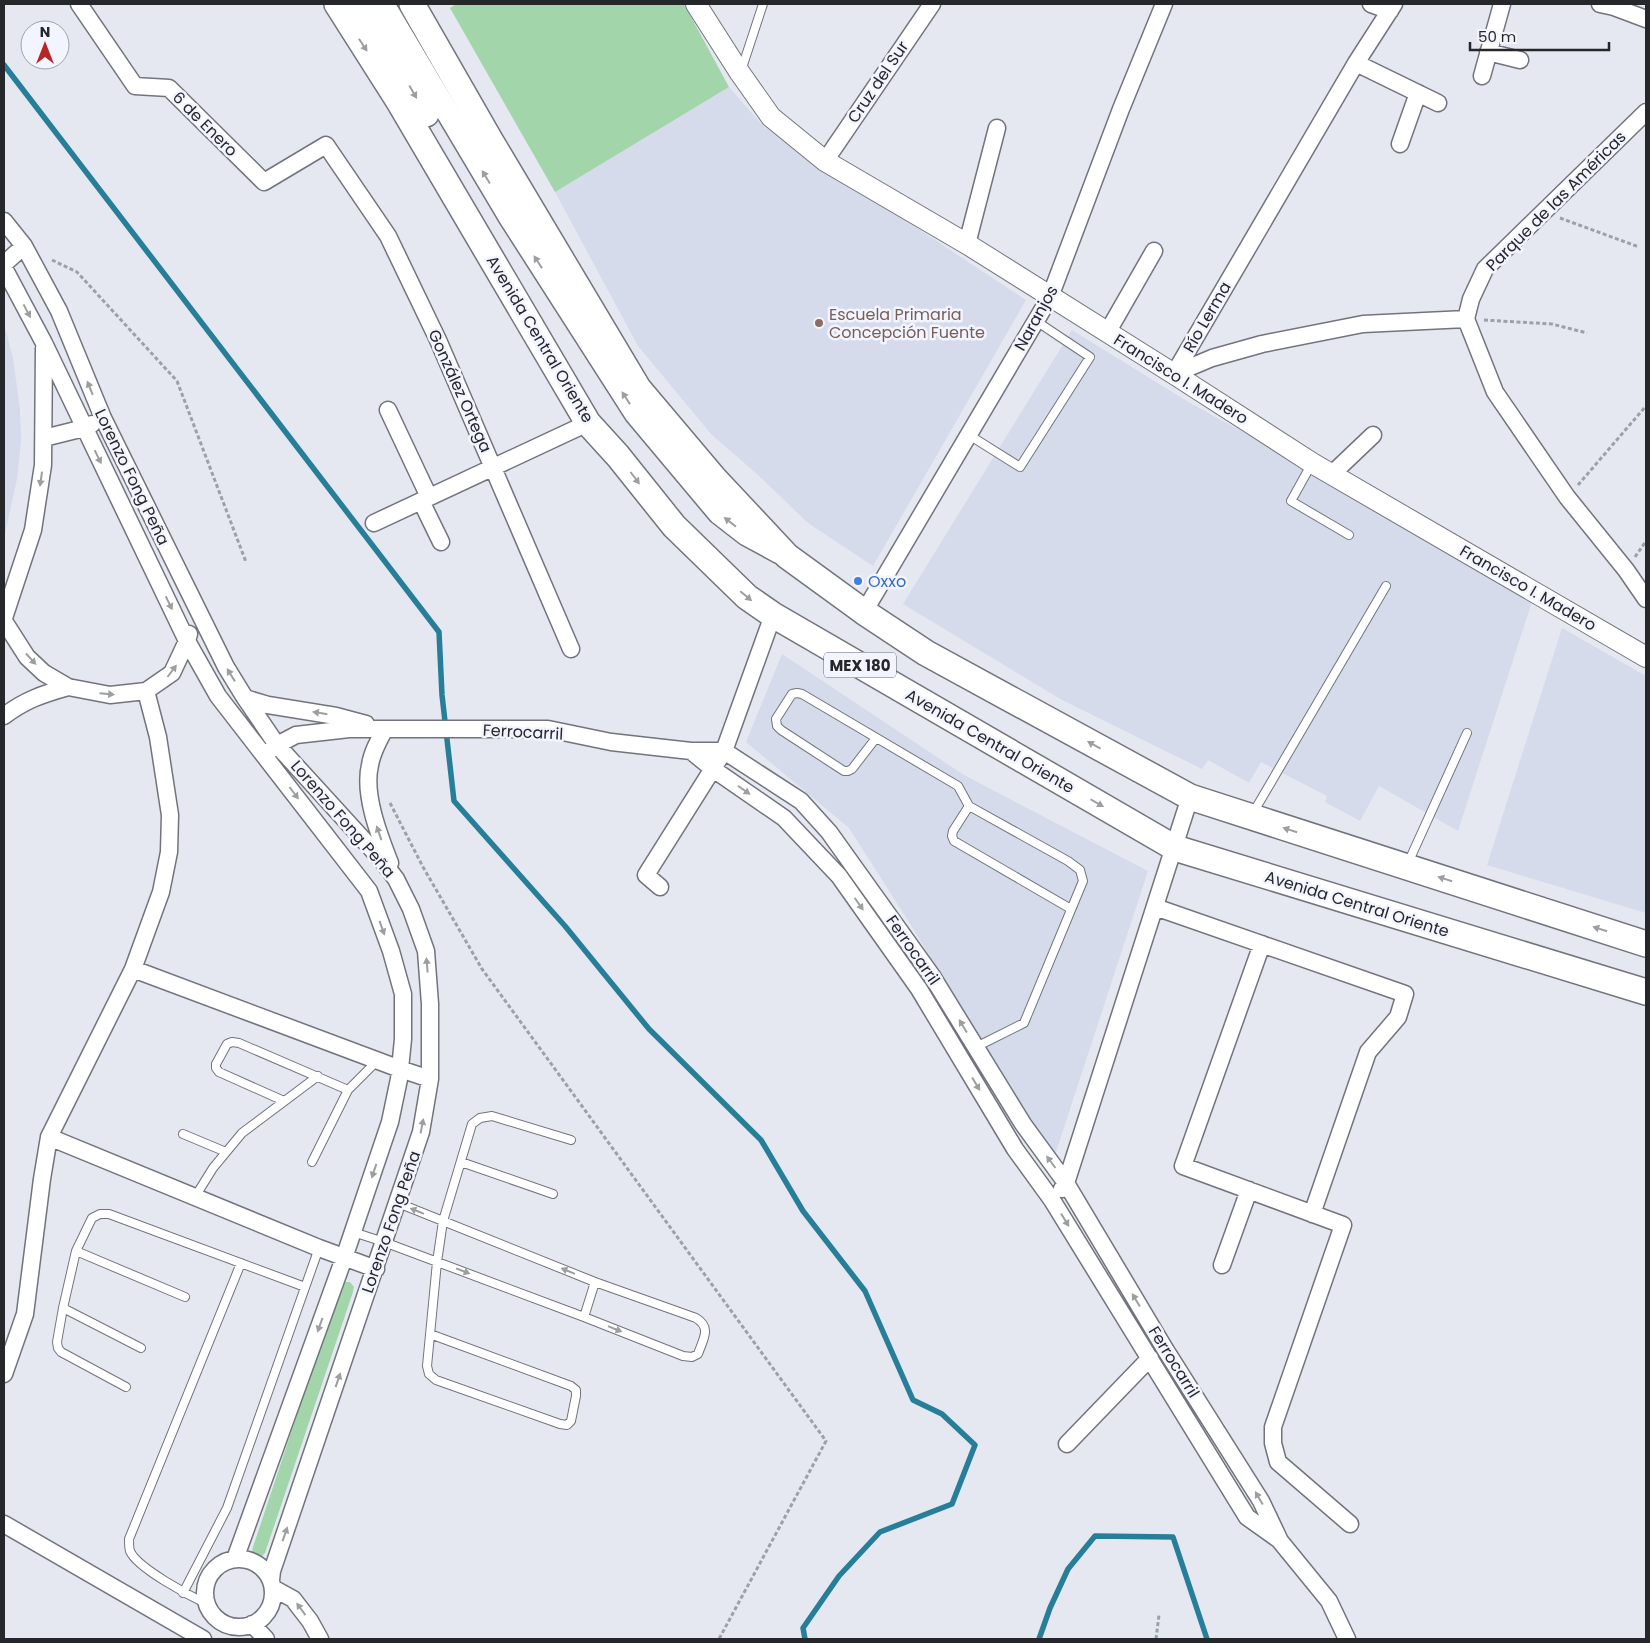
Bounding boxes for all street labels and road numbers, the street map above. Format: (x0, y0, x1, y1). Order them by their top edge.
street label: Cruz del Sur (842, 36, 914, 128)
street label: 6 de Enero (167, 86, 243, 162)
street label: Parque de las Américas (1481, 126, 1631, 276)
street label: Avenida Central Oriente (481, 251, 599, 427)
street label: Río Lerma (1177, 277, 1237, 357)
street label: Naranjos (1009, 281, 1063, 355)
street label: González Ortega (423, 326, 497, 456)
street label: Francisco I. Madero (1109, 328, 1253, 430)
street label: Lorenzo Fong Peña (89, 405, 175, 549)
street label: Francisco I. Madero (1455, 539, 1601, 637)
road number: MEX 180 (824, 652, 896, 678)
street label: Avenida Central Oriente (901, 683, 1079, 799)
street label: Ferrocarril (482, 718, 564, 746)
street label: Lorenzo Fong Peña (285, 755, 401, 883)
street label: Avenida Central Oriente (1262, 865, 1452, 943)
street label: Ferrocarril (880, 910, 946, 990)
street label: Lorenzo Fong Peña (356, 1148, 426, 1296)
street label: Ferrocarril (1143, 1322, 1205, 1402)

